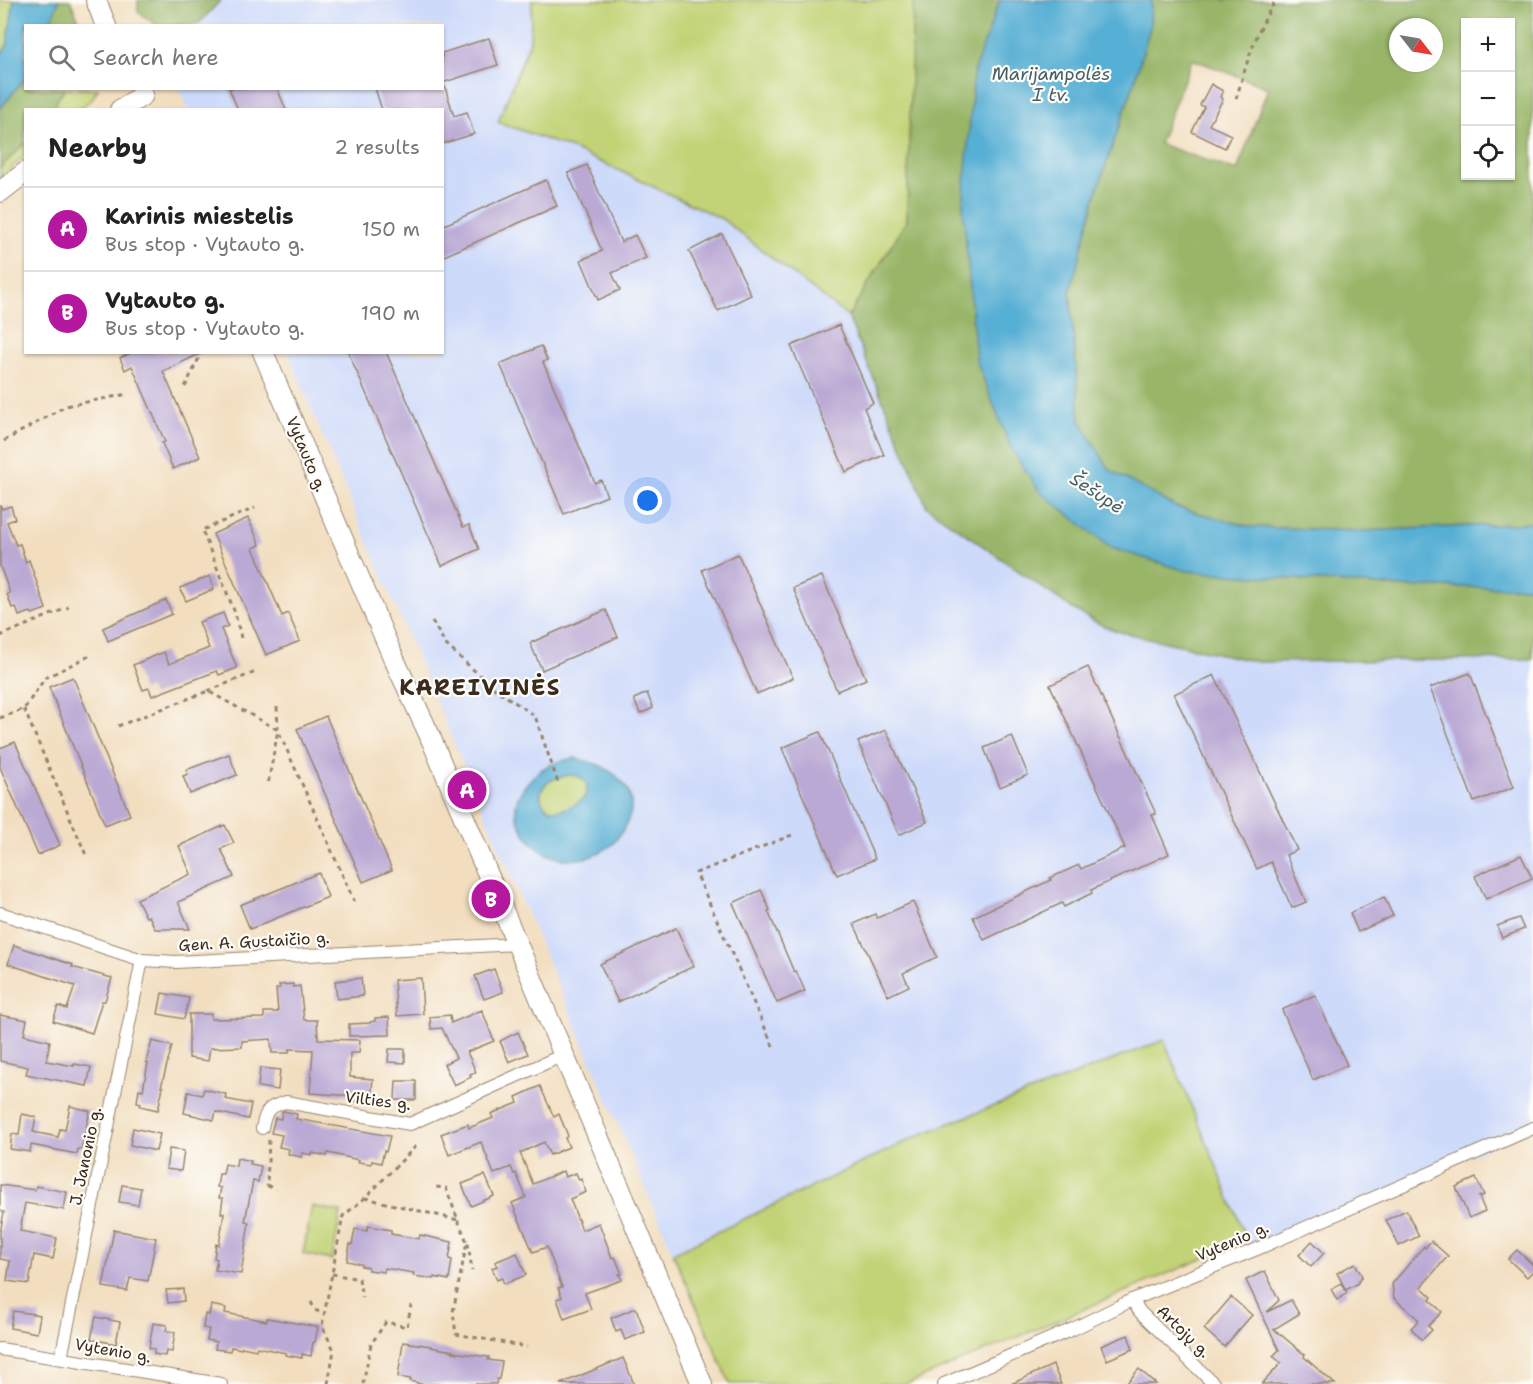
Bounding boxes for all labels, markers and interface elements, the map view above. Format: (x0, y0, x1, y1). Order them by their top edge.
north arrow (1389, 18, 1443, 72)
map controls (1461, 18, 1515, 180)
button: + (1461, 18, 1515, 72)
search box (24, 24, 444, 90)
icon: search (45, 41, 78, 74)
text: Search here (93, 43, 219, 72)
water label: Marijampolės I tv. (992, 62, 1110, 107)
button: − (1461, 72, 1515, 126)
button: locate (1461, 126, 1515, 180)
text: Nearby (48, 130, 147, 165)
text: 2 results (334, 134, 420, 160)
text: Karinis miestelis (105, 202, 294, 231)
text: A (60, 216, 75, 242)
text: 150 m (362, 216, 420, 242)
text: Bus stop · Vytauto g. (105, 231, 305, 257)
text: Vytauto g. (105, 286, 225, 315)
text: B (61, 300, 74, 326)
text: 190 m (361, 300, 420, 326)
text: Bus stop · Vytauto g. (105, 315, 305, 341)
street label: Vytauto g. (281, 413, 332, 495)
water label: Šešupė (1066, 467, 1128, 519)
your location (633, 486, 662, 515)
district label: KAREIVINĖS (399, 673, 561, 702)
pin: A (448, 768, 486, 812)
pin: B (472, 876, 510, 922)
street label: Gen. A. Gustaičio g. (178, 927, 330, 956)
street label: Vilties g. (344, 1086, 412, 1115)
street label: J. Janonio g. (65, 1105, 106, 1207)
street label: Vytenio g. (1193, 1217, 1272, 1266)
street label: Artojų g. (1152, 1301, 1215, 1362)
street label: Vytenio g. (73, 1333, 153, 1368)

